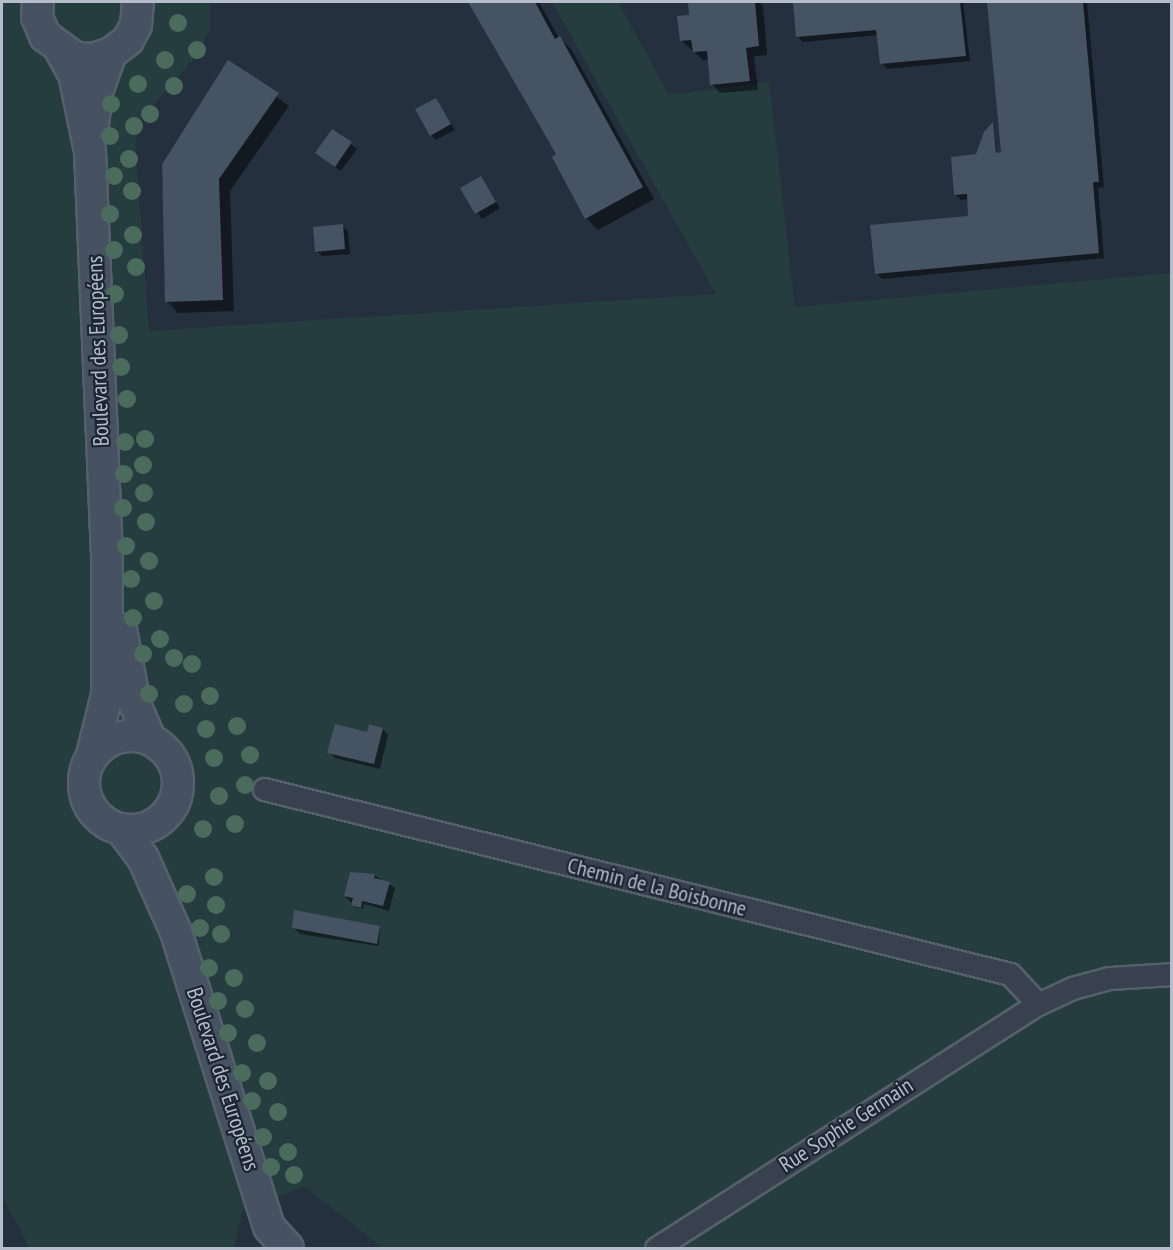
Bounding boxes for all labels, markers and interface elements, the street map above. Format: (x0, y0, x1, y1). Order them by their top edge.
street label: Boulevard des Européens (81, 255, 115, 447)
street label: Chemin de la Boisbonne (565, 852, 749, 922)
street label: Boulevard des Européens (181, 984, 265, 1174)
street label: Rue Sophie Germain (774, 1072, 918, 1178)

